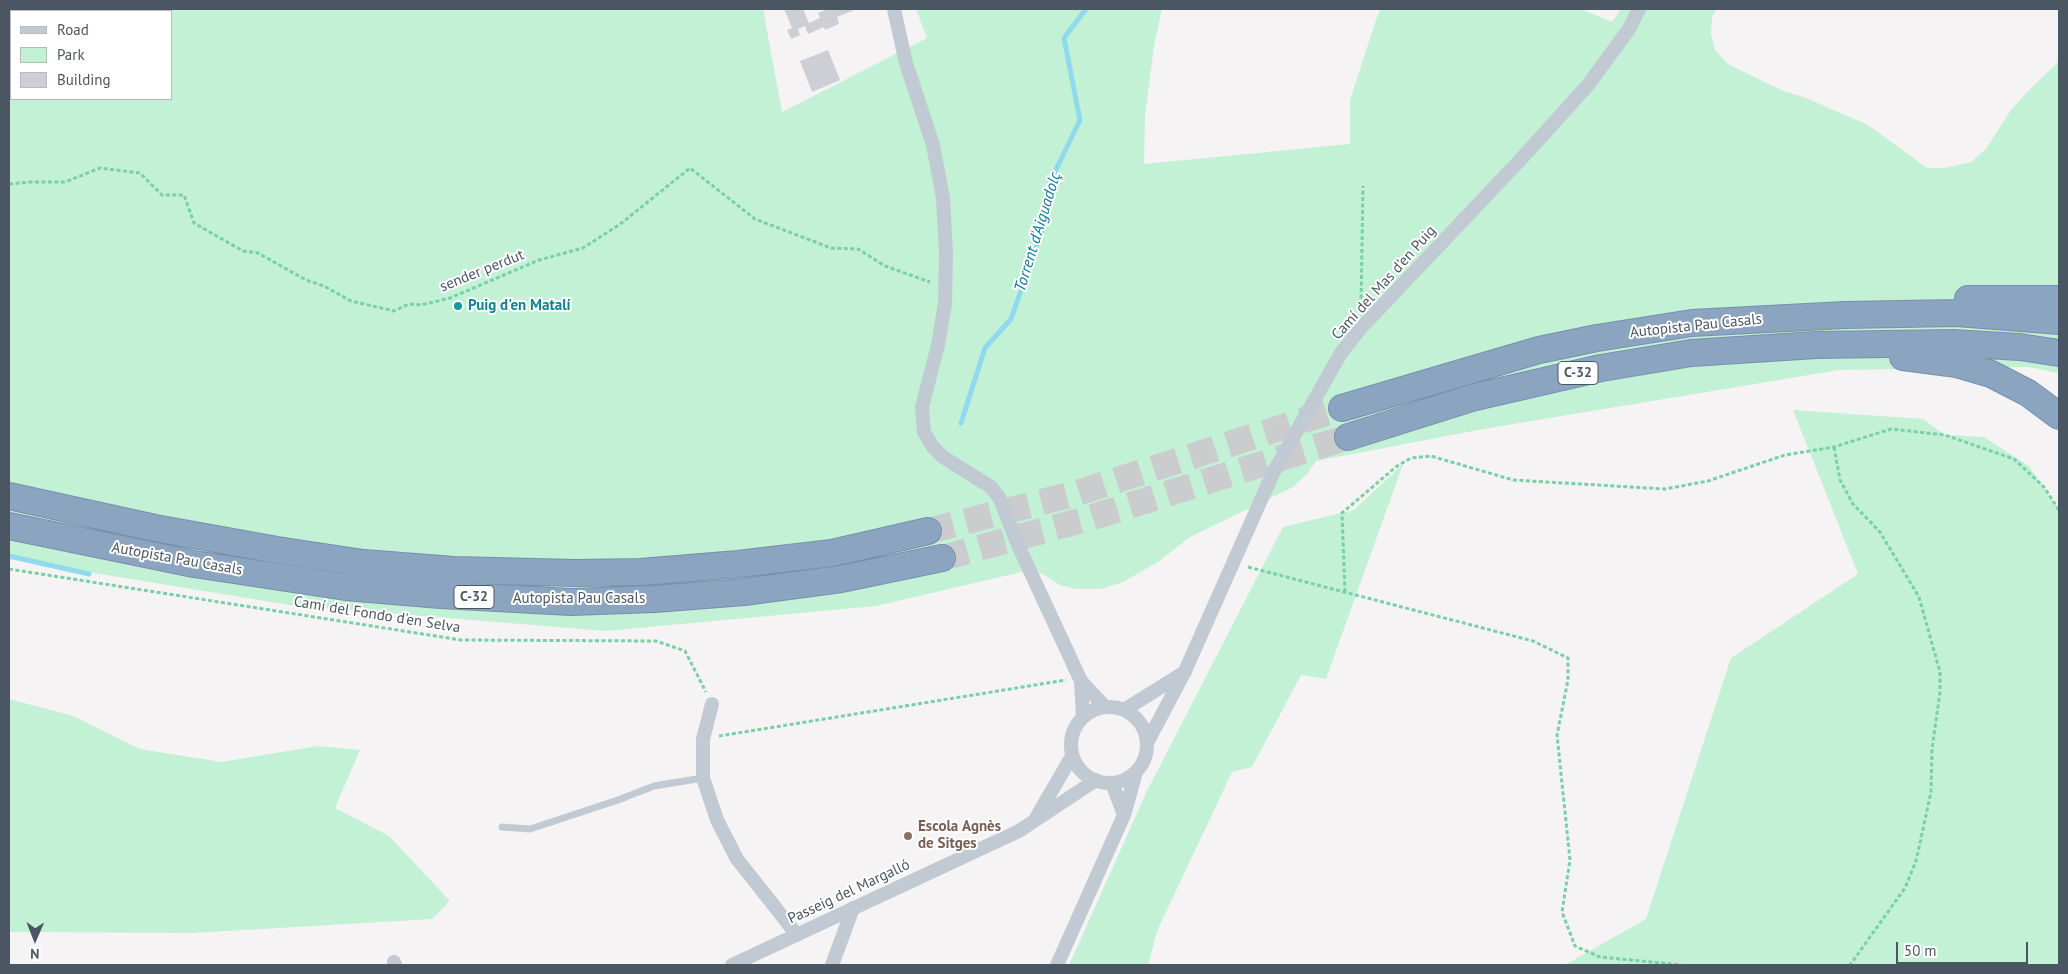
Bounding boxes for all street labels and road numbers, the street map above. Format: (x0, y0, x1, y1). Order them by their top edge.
street label: Camí del Mas d'en Puig (1328, 222, 1440, 344)
street label: sender perdut (437, 246, 527, 296)
street label: Autopista Pau Casals (1629, 310, 1763, 342)
road number: C-32 (1558, 362, 1598, 384)
street label: Autopista Pau Casals (110, 539, 244, 579)
road number: C-32 (454, 586, 494, 608)
street label: Autopista Pau Casals (513, 590, 645, 608)
street label: Camí del Fondo d'en Selva (292, 593, 462, 637)
street label: Passeig del Margalló (785, 856, 913, 928)

